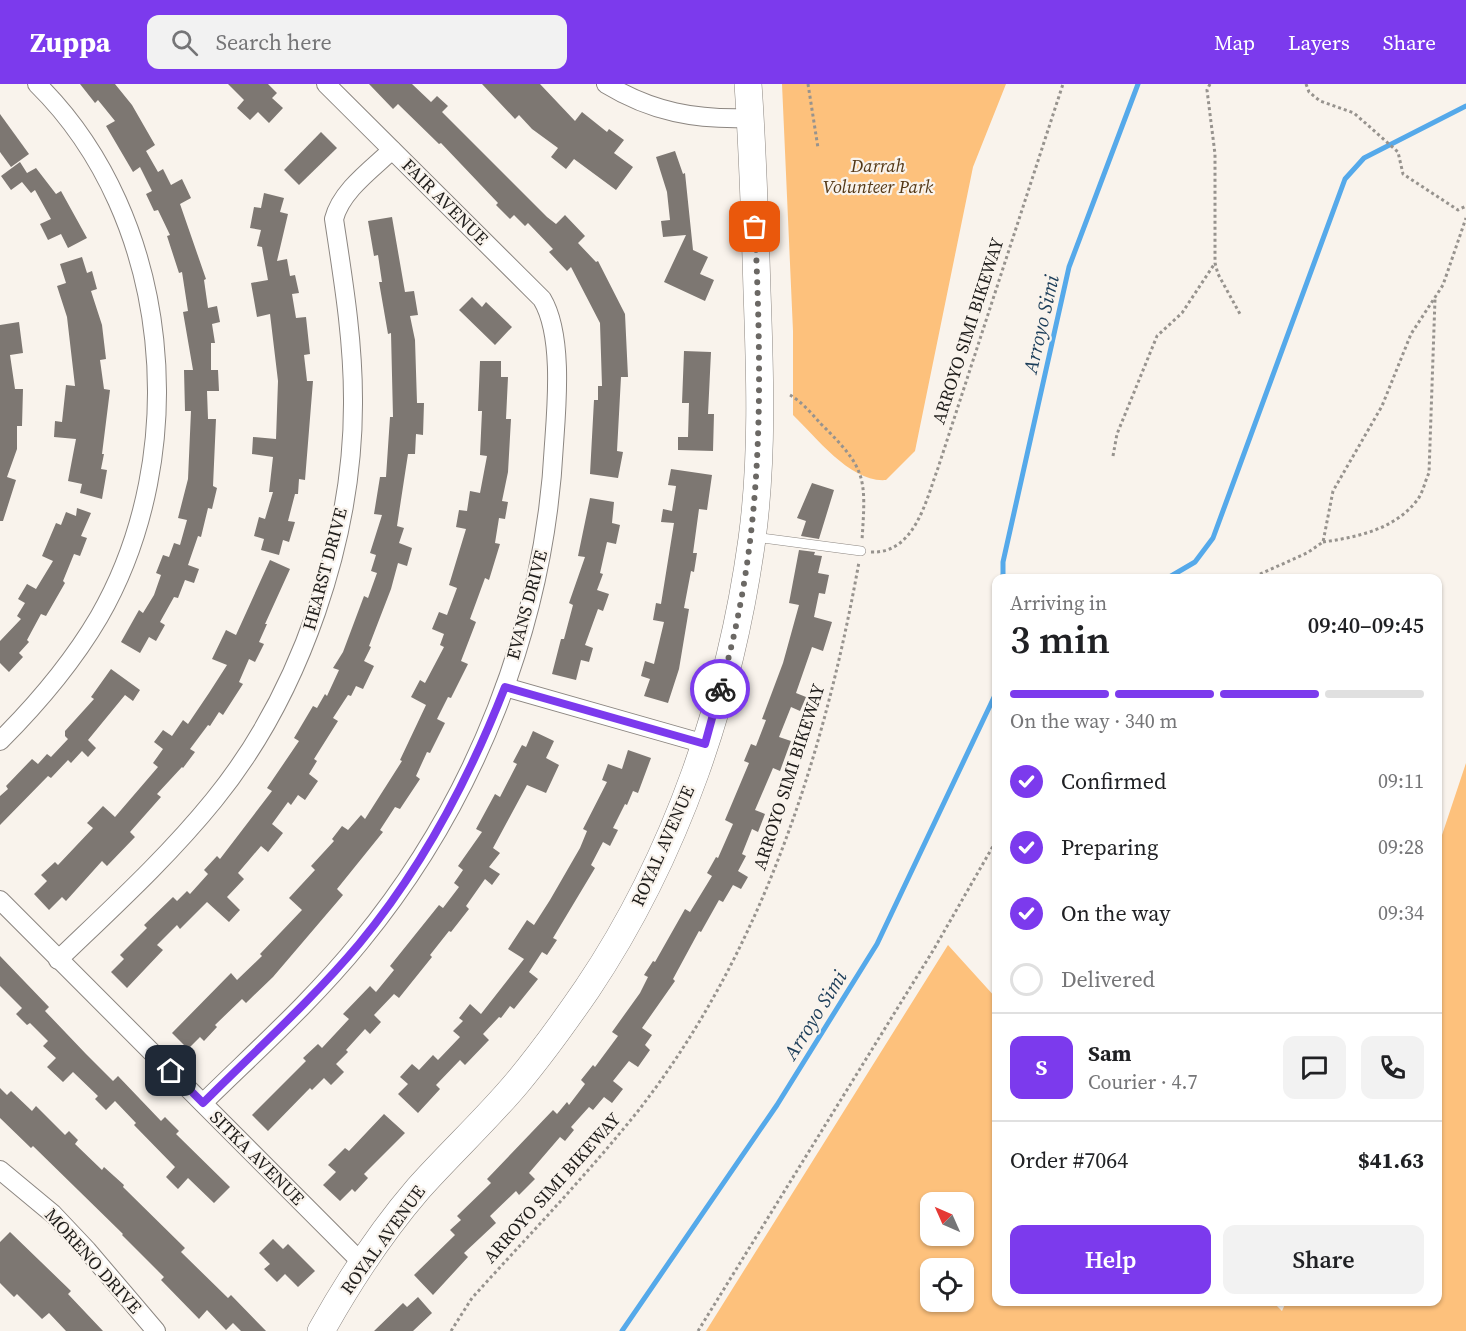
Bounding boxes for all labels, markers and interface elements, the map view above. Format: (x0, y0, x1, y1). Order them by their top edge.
search box (147, 15, 567, 69)
text: Zuppa (30, 23, 111, 61)
icon: search (168, 26, 201, 59)
text: Search here (216, 27, 332, 57)
text: Map (1214, 28, 1255, 57)
text: Layers (1288, 28, 1350, 57)
text: Share (1383, 28, 1436, 57)
street label: FAIR AVENUE (397, 153, 494, 251)
park label: Darrah Volunteer Park (823, 153, 934, 199)
pin (729, 201, 780, 252)
icon: bag (738, 210, 771, 243)
street label: ARROYO SIMI BIKEWAY (926, 234, 1010, 427)
water label: Arroyo Simi (1016, 272, 1066, 377)
street label: HEARST DRIVE (296, 505, 353, 633)
street label: EVANS DRIVE (500, 547, 553, 662)
text: Arriving in (1010, 589, 1107, 617)
text: 09:40–09:45 (1308, 610, 1424, 640)
text: 3 min (1010, 613, 1110, 666)
courier (690, 659, 750, 719)
icon: bike (704, 673, 737, 706)
street label: ARROYO SIMI BIKEWAY (747, 680, 831, 873)
text: On the way · 340 m (1010, 707, 1177, 735)
icon: check (1010, 765, 1043, 798)
text: Confirmed (1061, 766, 1166, 796)
text: 09:11 (1378, 767, 1424, 795)
street label: ROYAL AVENUE (625, 782, 700, 910)
icon: check (1010, 831, 1043, 864)
text: Preparing (1061, 832, 1158, 862)
text: 09:28 (1378, 833, 1424, 861)
icon: check (1010, 897, 1043, 930)
text: On the way (1061, 898, 1170, 928)
text: 09:34 (1378, 899, 1424, 927)
text: Delivered (1061, 964, 1155, 994)
water label: Arroyo Simi (776, 965, 853, 1066)
button: chat (1283, 1036, 1346, 1099)
button: phone (1361, 1036, 1424, 1099)
text: Sam (1088, 1038, 1132, 1068)
pin (145, 1045, 196, 1096)
text: S (1036, 1052, 1047, 1082)
icon: home (154, 1054, 187, 1087)
text: Courier · 4.7 (1088, 1068, 1197, 1096)
street label: SITKA AVENUE (205, 1105, 310, 1211)
street label: ARROYO SIMI BIKEWAY (477, 1107, 626, 1268)
text: Order #7064 (1010, 1145, 1128, 1175)
text: $41.63 (1358, 1145, 1424, 1175)
street label: ROYAL AVENUE (334, 1180, 431, 1299)
north arrow (920, 1192, 974, 1246)
map controls (920, 1192, 974, 1312)
street label: MORENO DRIVE (39, 1202, 148, 1319)
button: Help (1010, 1225, 1211, 1294)
button: Share (1223, 1225, 1424, 1294)
button: locate (920, 1258, 974, 1312)

